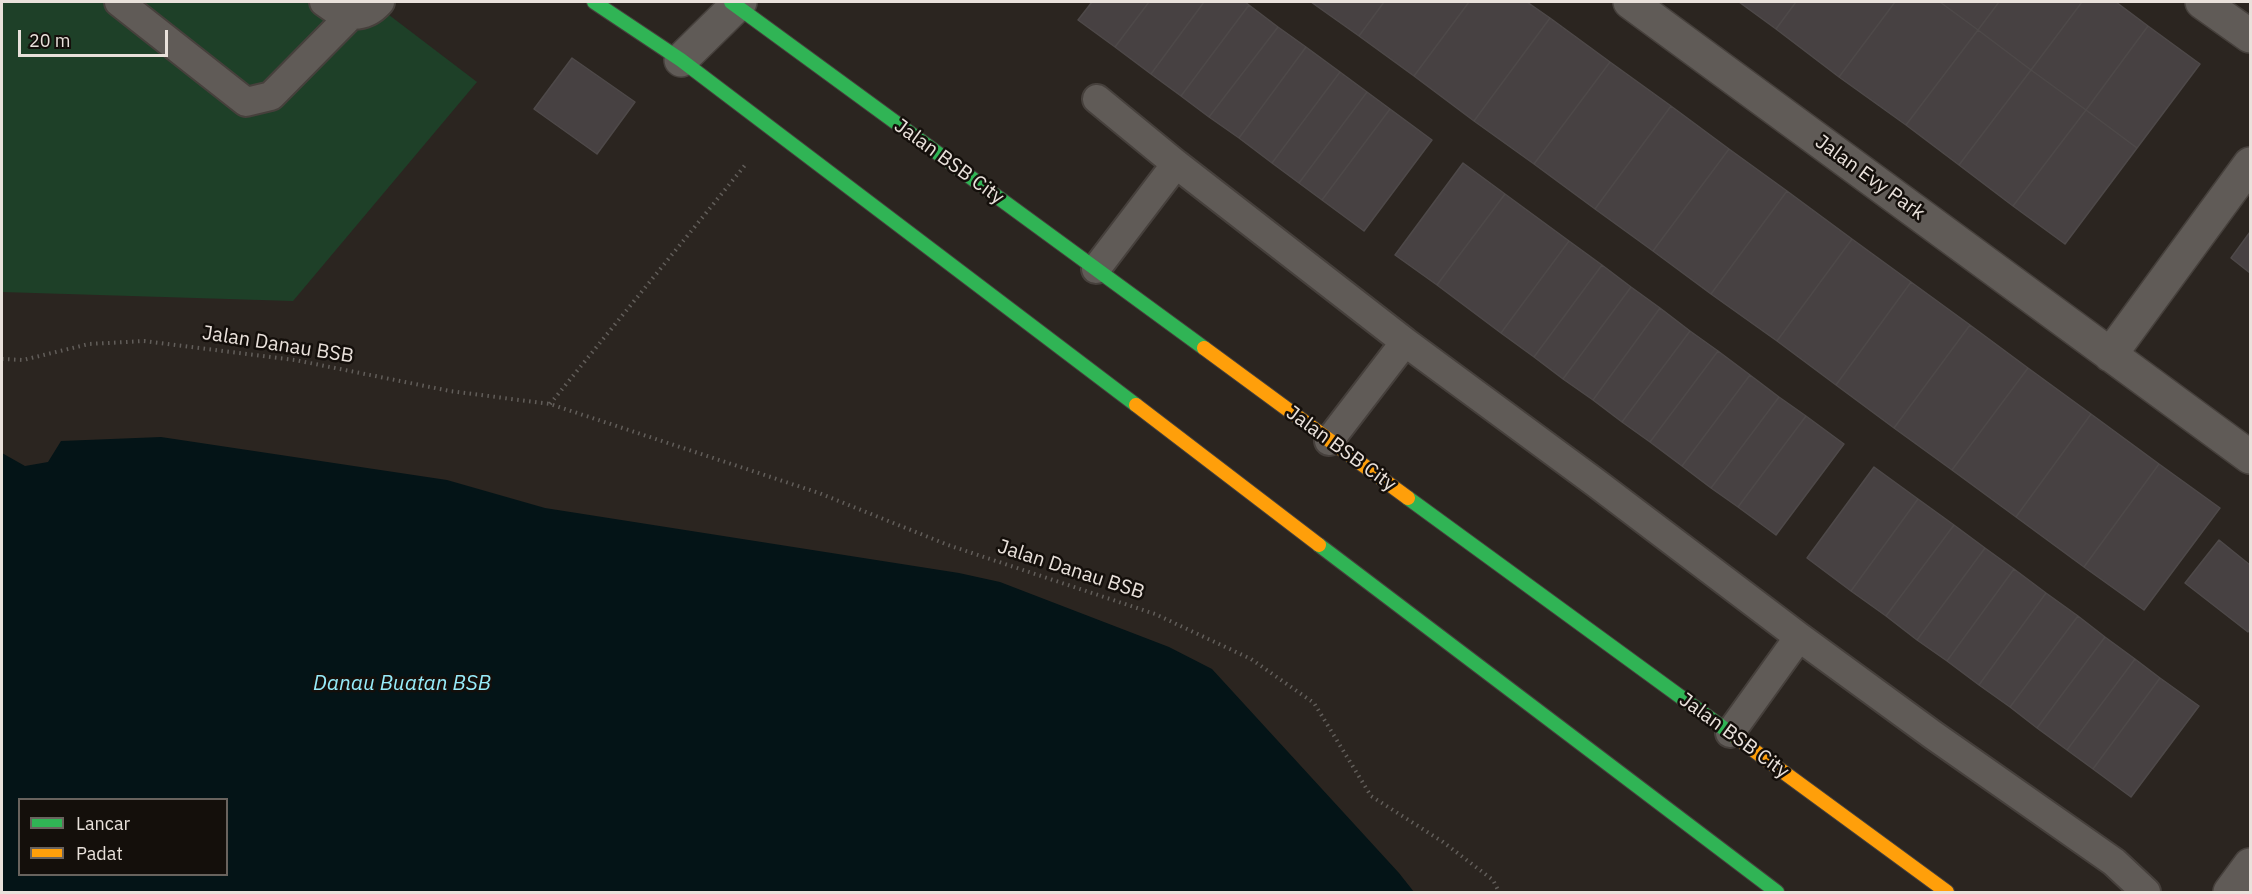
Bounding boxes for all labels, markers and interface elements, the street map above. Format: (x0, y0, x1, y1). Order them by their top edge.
scale bar (21, 18, 171, 56)
text: 20 m (29, 29, 71, 52)
street label: Jalan BSB City (889, 114, 1009, 210)
street label: Jalan Evy Park (1810, 130, 1930, 226)
street label: Jalan Danau BSB (201, 321, 355, 369)
street label: Jalan BSB City (1281, 401, 1401, 497)
street label: Jalan Danau BSB (995, 535, 1147, 605)
water label: Danau Buatan BSB (313, 671, 491, 697)
street label: Jalan BSB City (1674, 688, 1794, 784)
legend (18, 798, 228, 876)
text: Lancar (76, 812, 130, 835)
text: Padat (76, 842, 123, 865)

